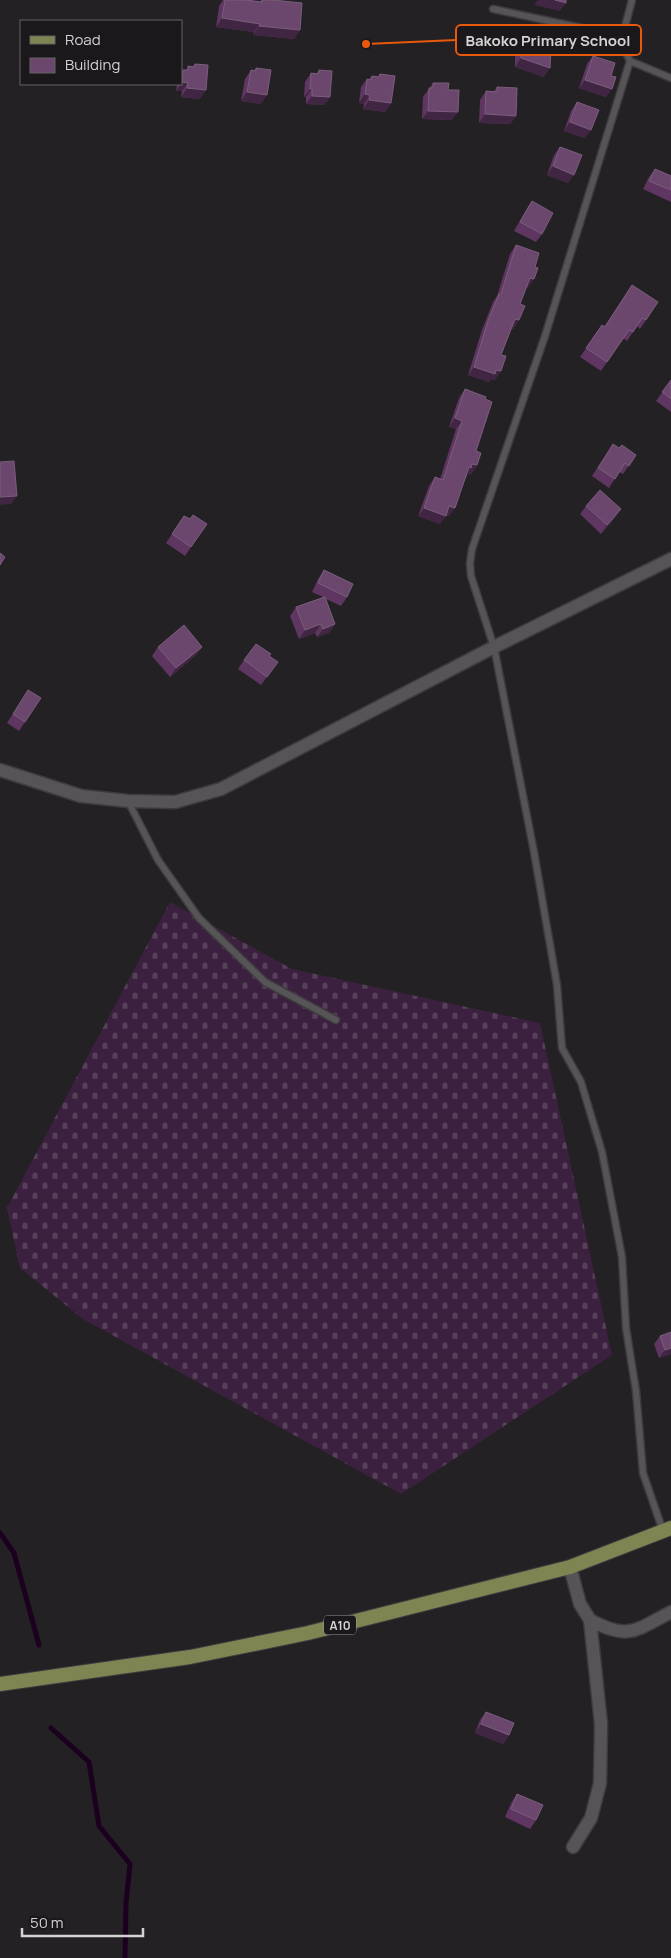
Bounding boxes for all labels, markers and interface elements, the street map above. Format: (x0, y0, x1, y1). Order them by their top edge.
legend (20, 20, 182, 85)
callout: Bakoko Primary School (456, 25, 641, 55)
text: Road (65, 29, 101, 50)
text: Bakoko Primary School (465, 30, 631, 51)
text: Building (65, 54, 120, 75)
road number: A10 (324, 1616, 356, 1634)
scale bar (22, 1906, 144, 1938)
text: 50 m (30, 1912, 64, 1933)

